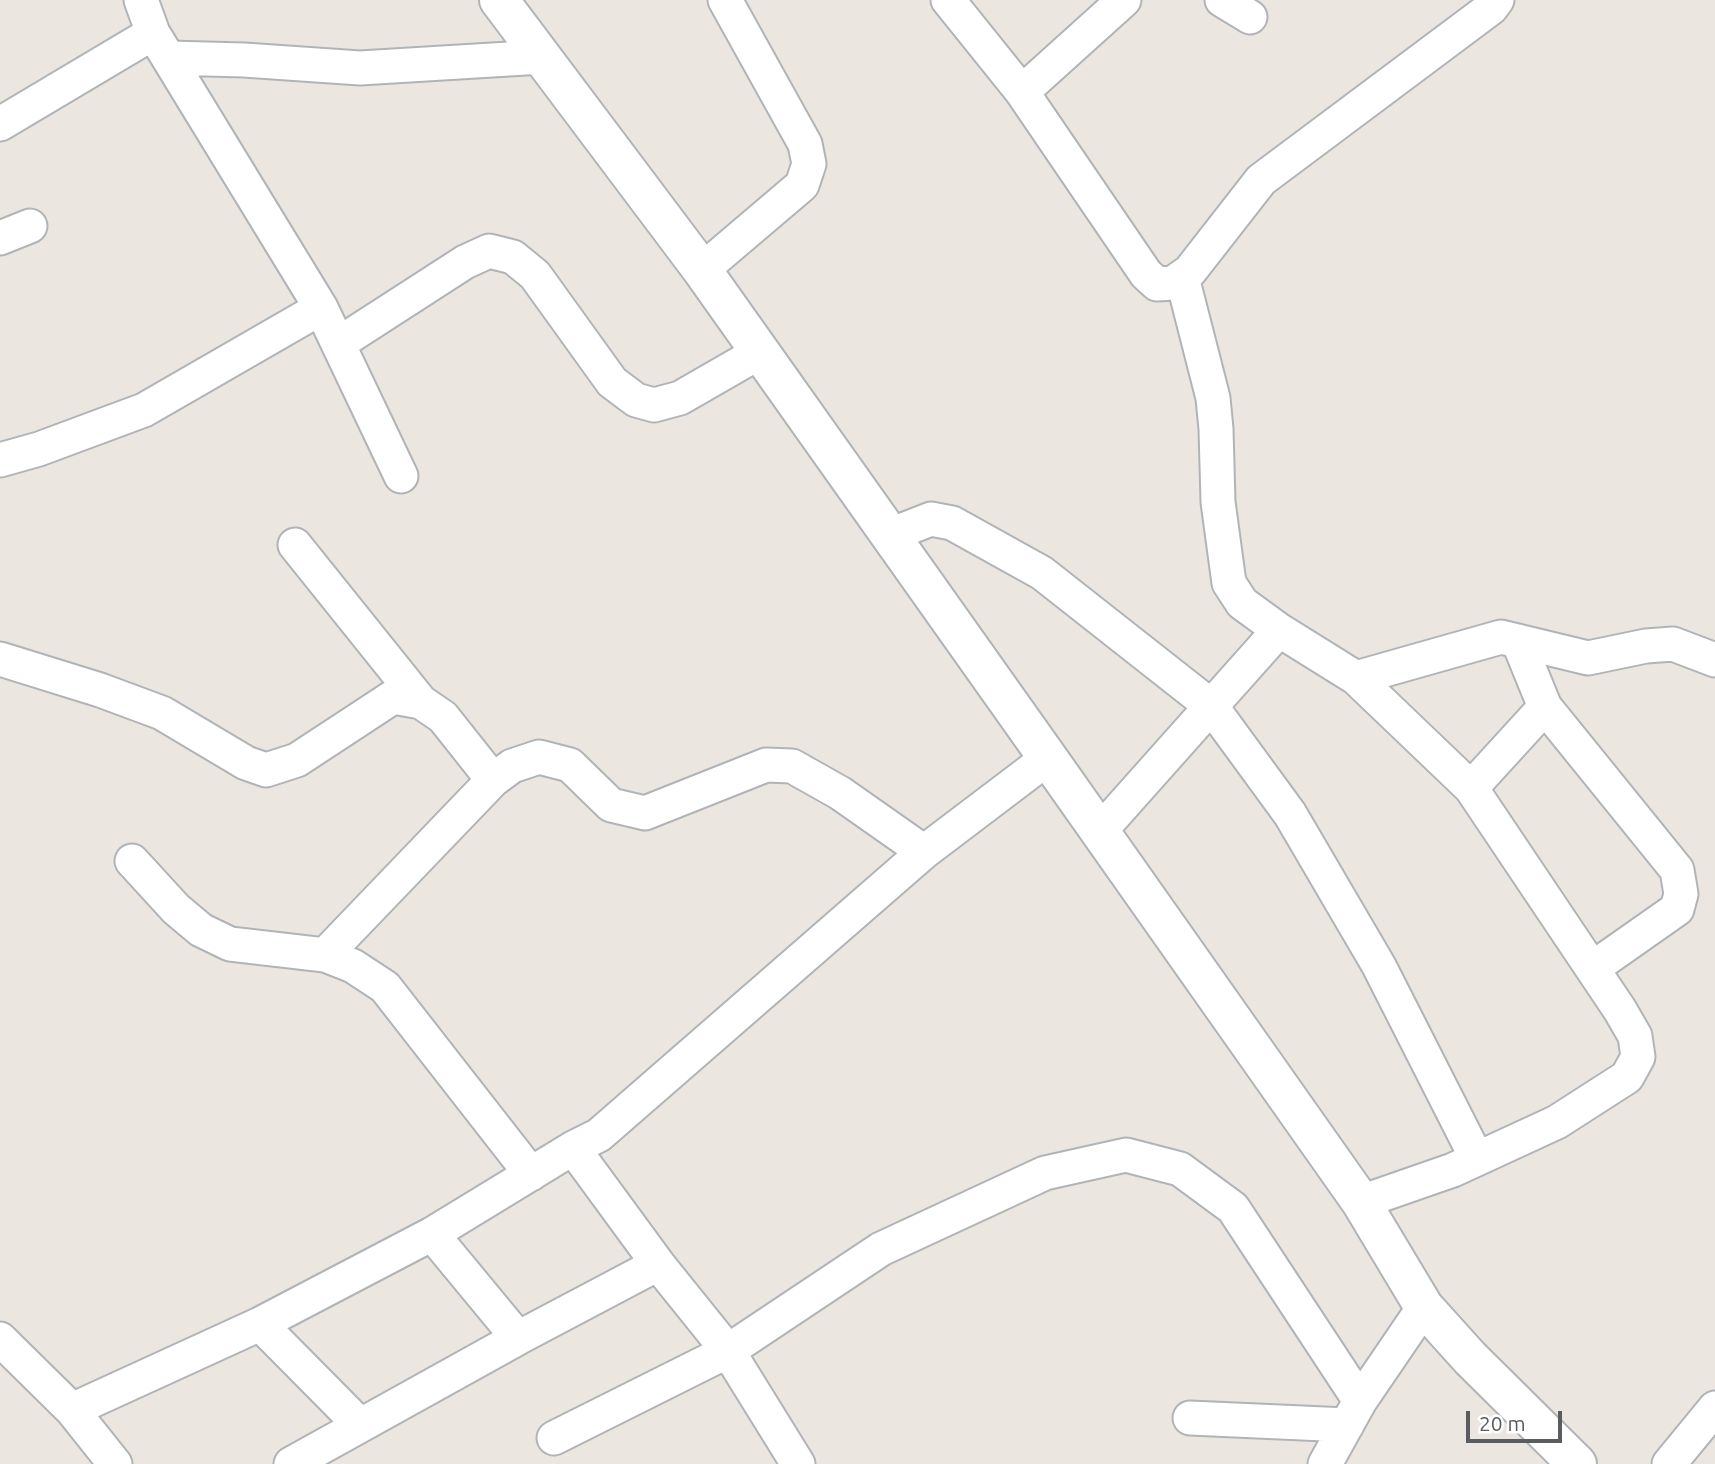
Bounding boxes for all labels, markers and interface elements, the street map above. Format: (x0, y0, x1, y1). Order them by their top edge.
scale bar (1470, 1398, 1566, 1442)
text: 20 m (1479, 1411, 1526, 1435)

